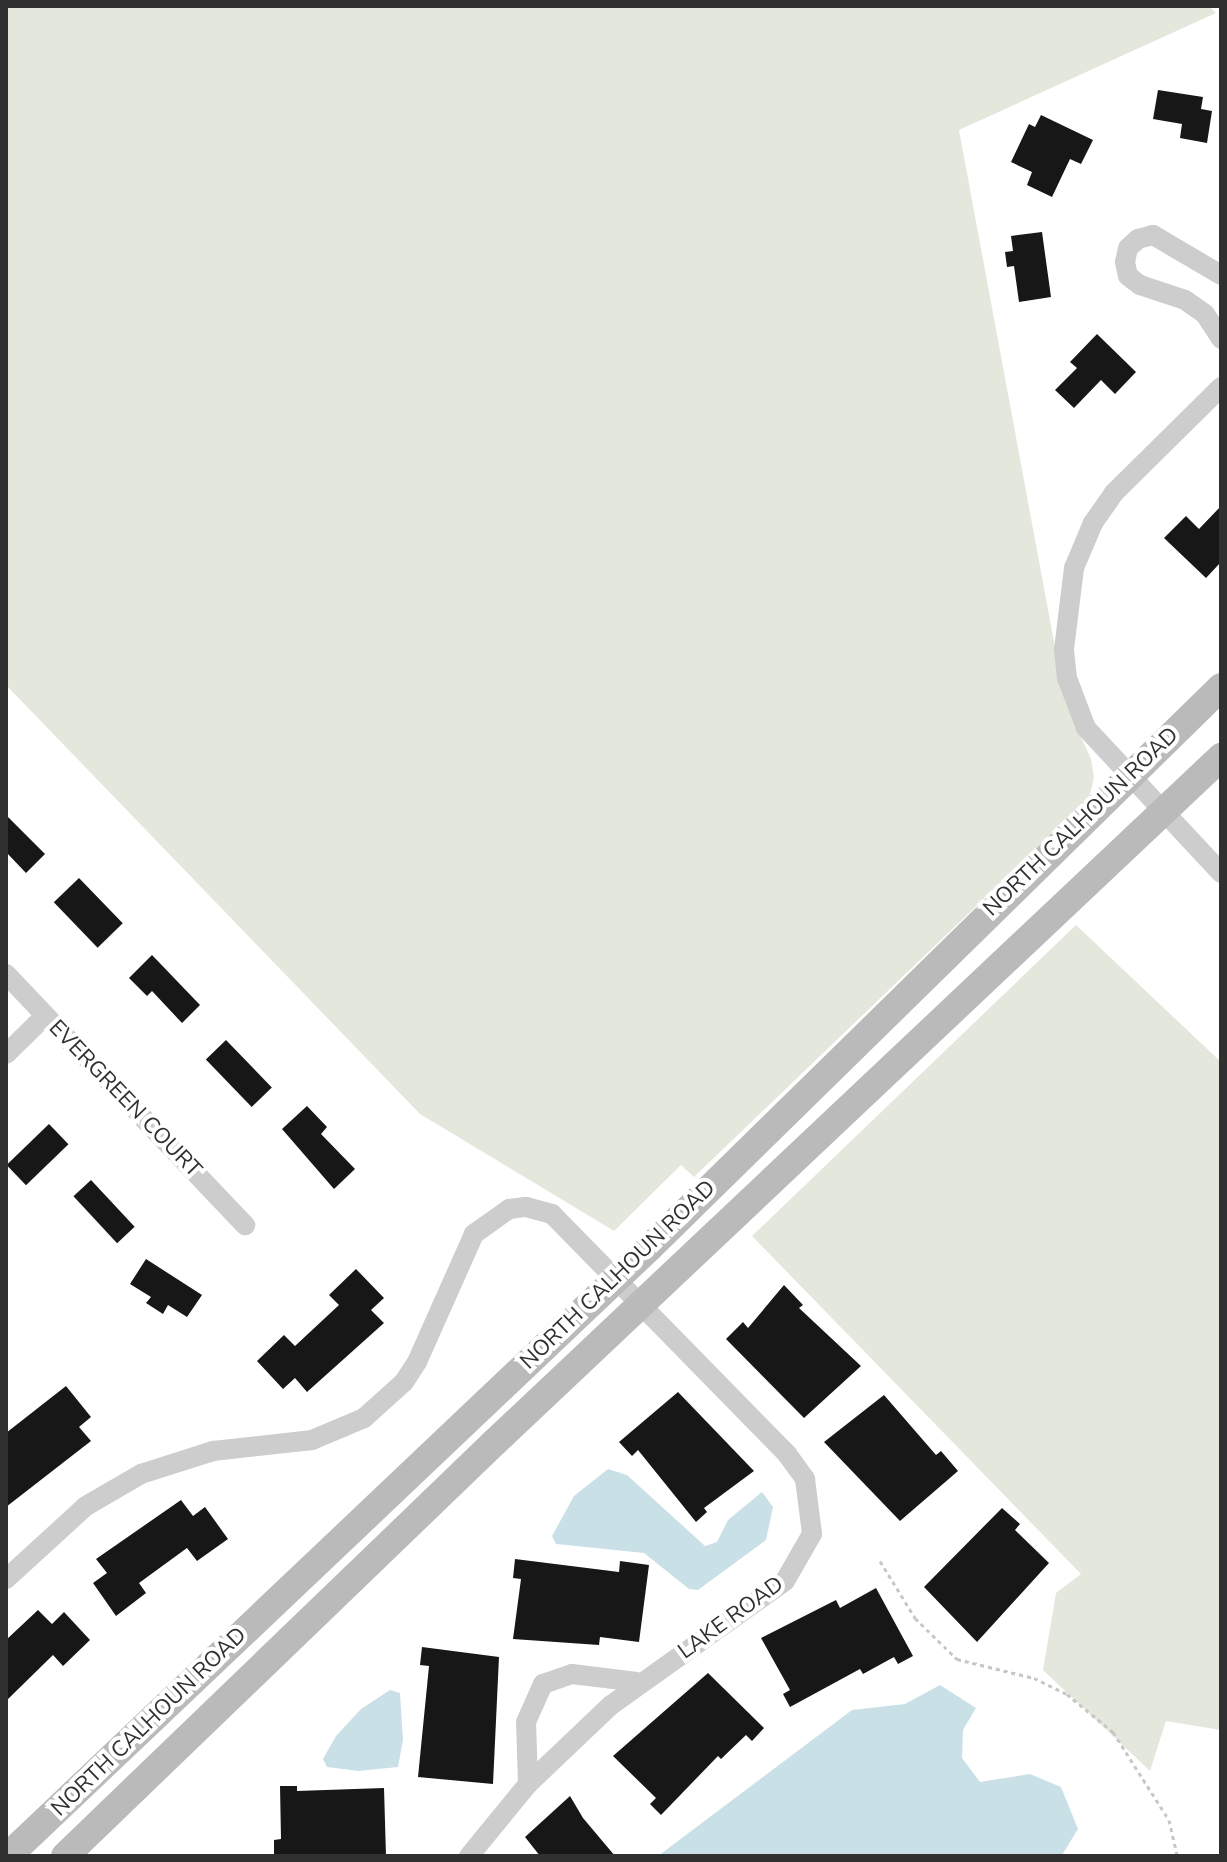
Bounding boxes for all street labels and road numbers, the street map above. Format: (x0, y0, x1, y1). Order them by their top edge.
street label: NORTH CALHOUN ROAD (978, 722, 1184, 922)
street label: EVERGREEN COURT (43, 1015, 207, 1183)
street label: NORTH CALHOUN ROAD (515, 1175, 721, 1375)
street label: LAKE ROAD (673, 1571, 789, 1665)
street label: NORTH CALHOUN ROAD (46, 1622, 252, 1822)

